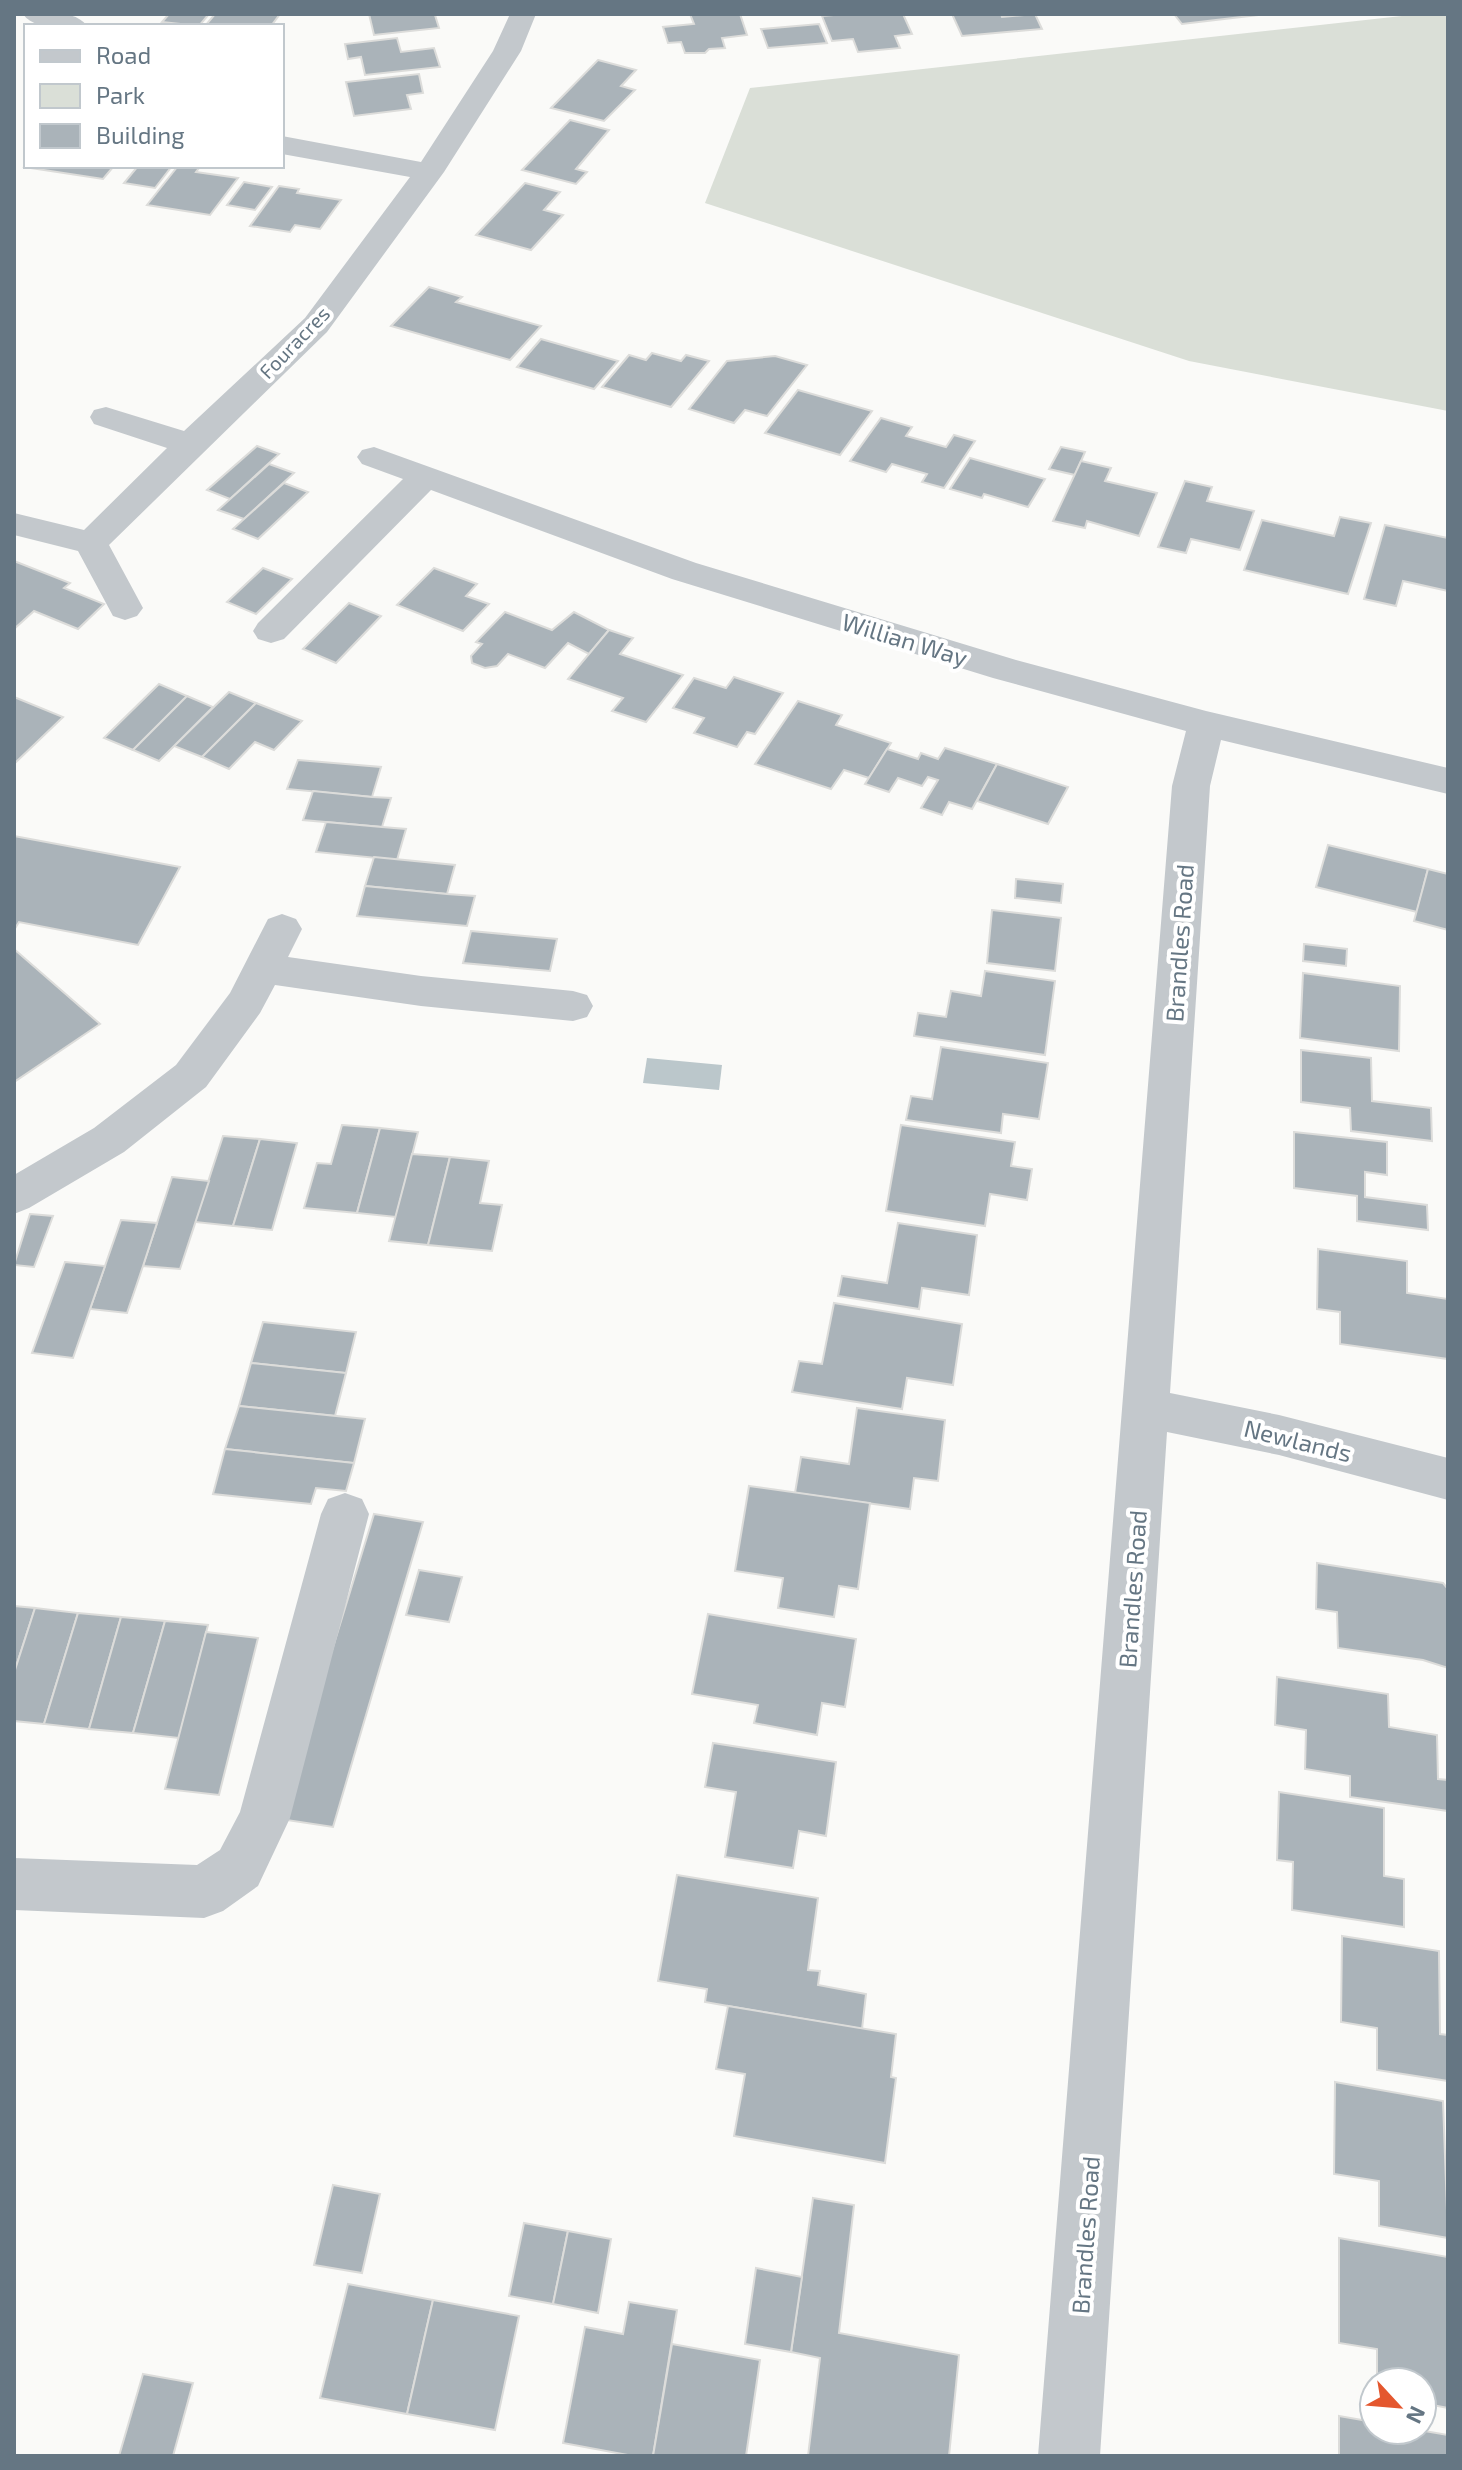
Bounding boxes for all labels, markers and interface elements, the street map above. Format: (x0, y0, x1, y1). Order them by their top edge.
legend (24, 24, 284, 168)
text: Road (96, 40, 151, 69)
text: Park (96, 80, 145, 109)
text: Building (96, 120, 185, 149)
street label: Fouracres (254, 301, 334, 383)
street label: Willian Way (839, 606, 971, 672)
street label: Brandles Road (1159, 863, 1199, 1023)
street label: Newlands (1241, 1413, 1355, 1467)
street label: Brandles Road (1112, 1509, 1152, 1669)
street label: Brandles Road (1065, 2155, 1105, 2315)
north arrow (1358, 2366, 1438, 2446)
text: N (1402, 2402, 1432, 2428)

